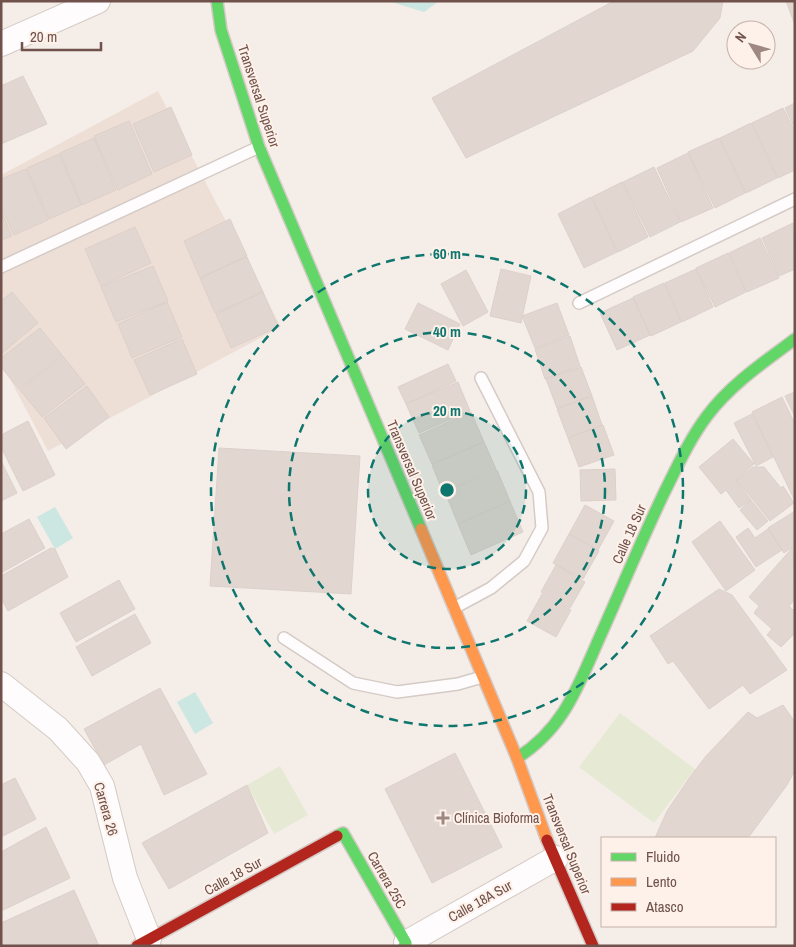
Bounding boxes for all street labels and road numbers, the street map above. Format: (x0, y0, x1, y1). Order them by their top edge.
street label: Transversal Superior (234, 42, 284, 150)
street label: Transversal Superior (383, 417, 441, 523)
street label: Calle 18 Sur (608, 501, 650, 567)
street label: Carrera 26 (90, 780, 122, 838)
street label: Transversal Superior (539, 791, 595, 897)
street label: Carrera 25C (363, 848, 411, 912)
street label: Calle 18 Sur (201, 853, 265, 899)
street label: Calle 18A Sur (445, 876, 515, 926)

